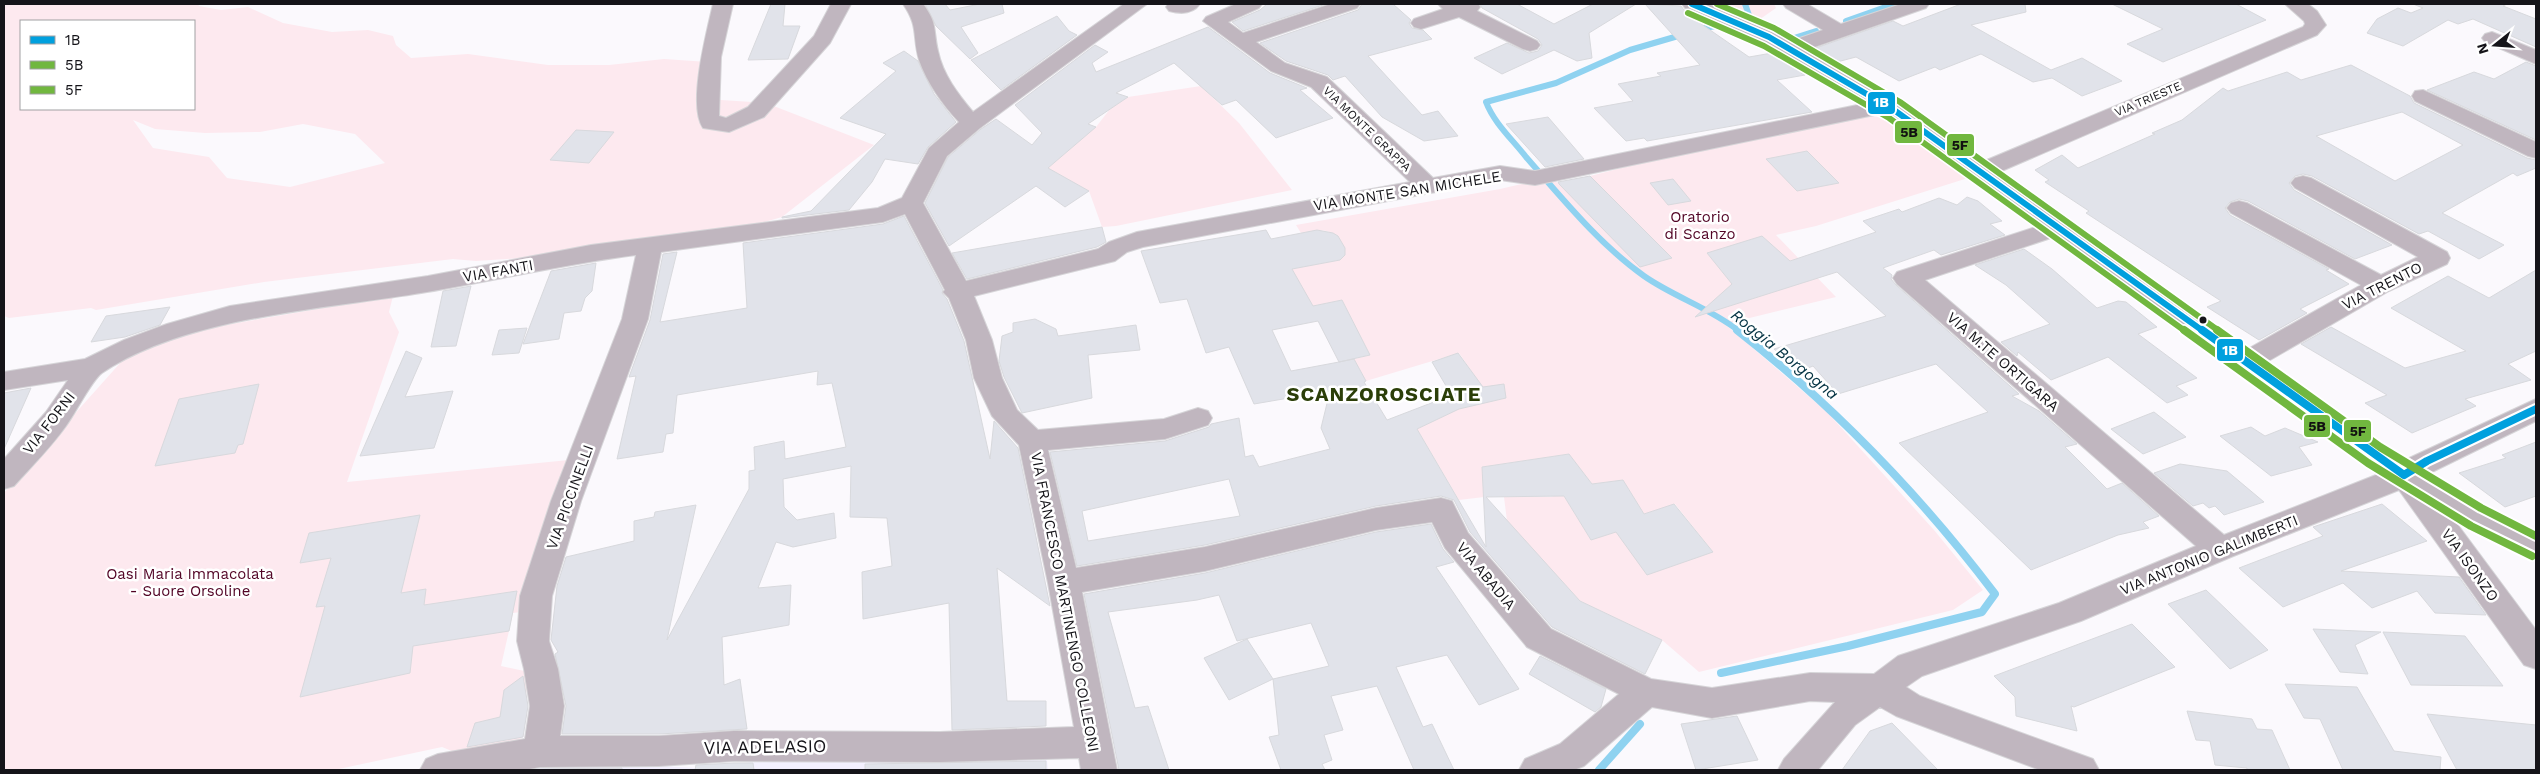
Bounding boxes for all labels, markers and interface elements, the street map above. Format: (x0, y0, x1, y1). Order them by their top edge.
legend (20, 20, 195, 110)
north arrow (2470, 20, 2520, 70)
text: 1B (65, 31, 81, 49)
text: N (2473, 42, 2492, 56)
text: 5B (65, 56, 84, 74)
street label: VIA TRIESTE (2112, 79, 2184, 119)
text: 5F (65, 81, 83, 99)
street label: VIA MONTE GRAPPA (1320, 84, 1414, 175)
line badge: 1B (1867, 91, 1896, 115)
text: 1B (1873, 94, 1889, 110)
line badge: 5B (1894, 120, 1923, 144)
text: 5B (1900, 124, 1918, 140)
line badge: 5F (1946, 133, 1975, 157)
text: 5F (1952, 137, 1969, 153)
street label: VIA MONTE SAN MICHELE (1312, 167, 1502, 215)
park label: Oratorio di Scanzo (1664, 208, 1736, 243)
street label: VIA FANTI (461, 256, 535, 286)
street label: VIA TRENTO (2339, 258, 2425, 314)
water label: Roggia Borgogna (1727, 305, 1842, 404)
street label: VIA M.TE ORTIGARA (1943, 308, 2063, 416)
unlabelled marker (2198, 315, 2208, 325)
line badge: 1B (2216, 338, 2244, 362)
text: 1B (2222, 342, 2238, 358)
district label: SCANZOROSCIATE (1287, 382, 1481, 406)
street label: VIA FORNI (19, 388, 79, 458)
line badge: 5B (2303, 414, 2331, 438)
text: 5B (2308, 418, 2326, 434)
line badge: 5F (2343, 419, 2372, 443)
text: 5F (2350, 423, 2367, 439)
street label: VIA PICCINELLI (543, 442, 597, 552)
street label: VIA FRANCESCO MARTINENGO COLLEONI (1027, 451, 1103, 753)
street label: VIA ANTONIO GALIMBERTI (2117, 511, 2301, 599)
street label: VIA ISONZO (2438, 525, 2502, 605)
street label: VIA ABADIA (1453, 539, 1519, 613)
park label: Oasi Maria Immacolata - Suore Orsoline (106, 565, 274, 600)
street label: VIA ADELASIO (703, 735, 827, 758)

